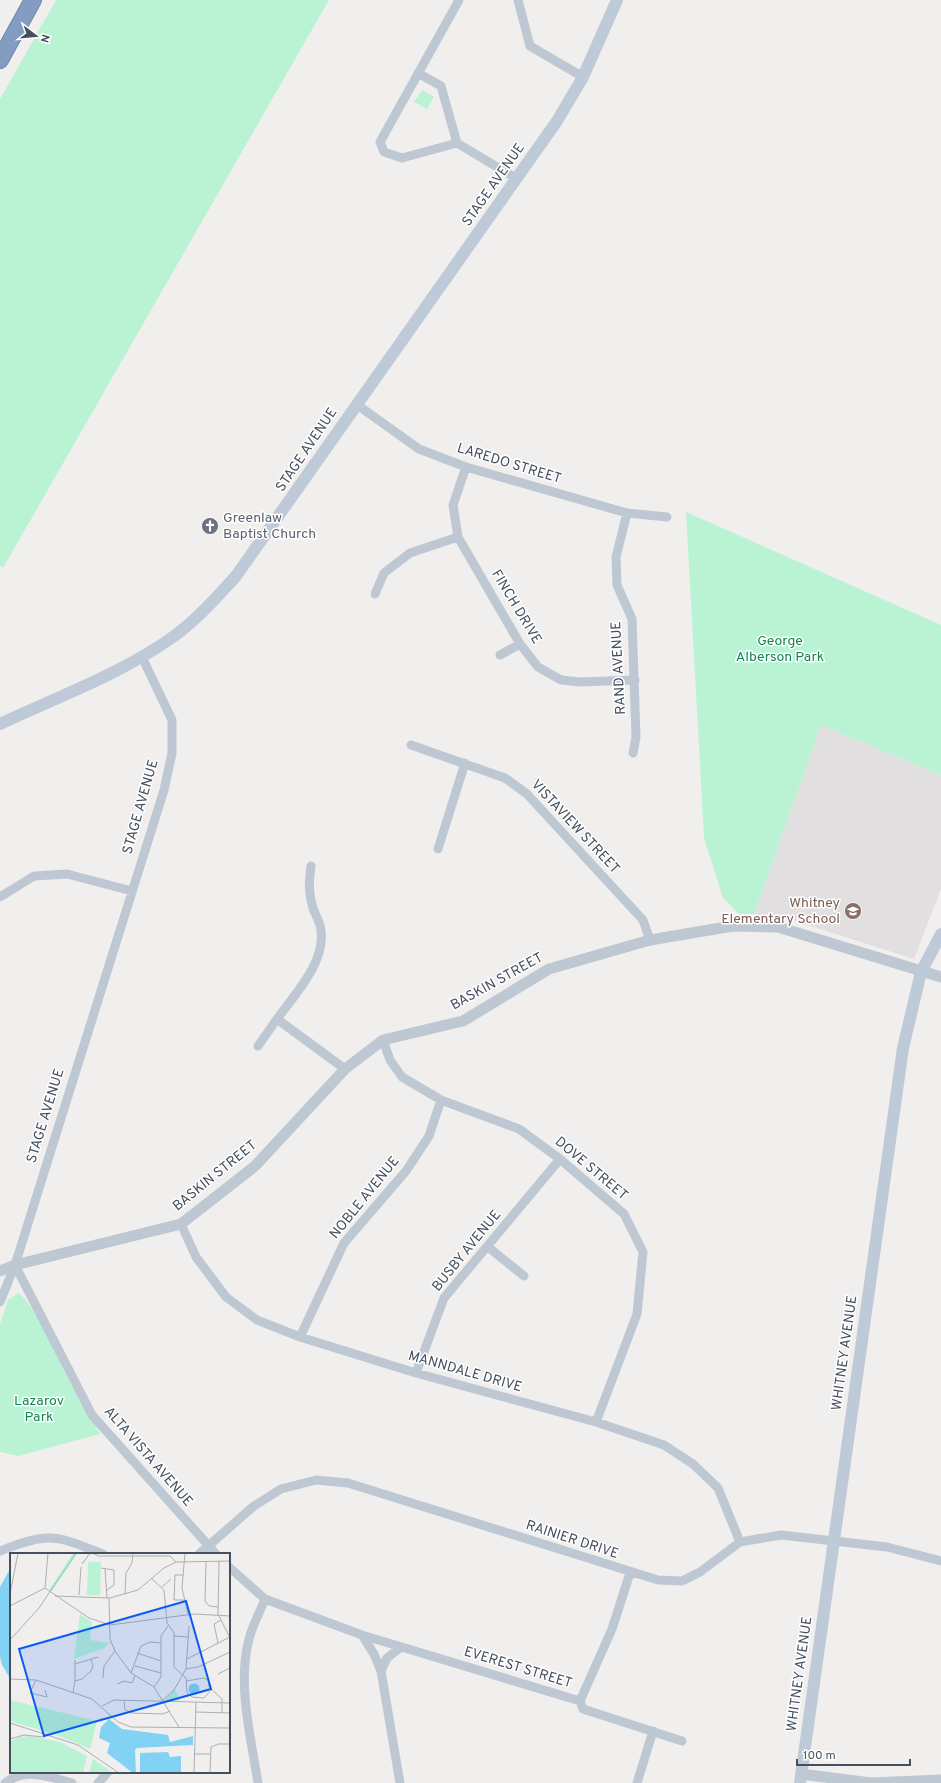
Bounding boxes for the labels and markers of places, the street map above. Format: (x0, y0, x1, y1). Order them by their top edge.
place label: Greenlaw Baptist Church (223, 510, 316, 543)
church icon: Greenlaw Baptist Church (200, 516, 220, 536)
place label: Whitney Elementary School (721, 895, 840, 928)
school or university icon: Whitney Elementary School (843, 901, 863, 921)

